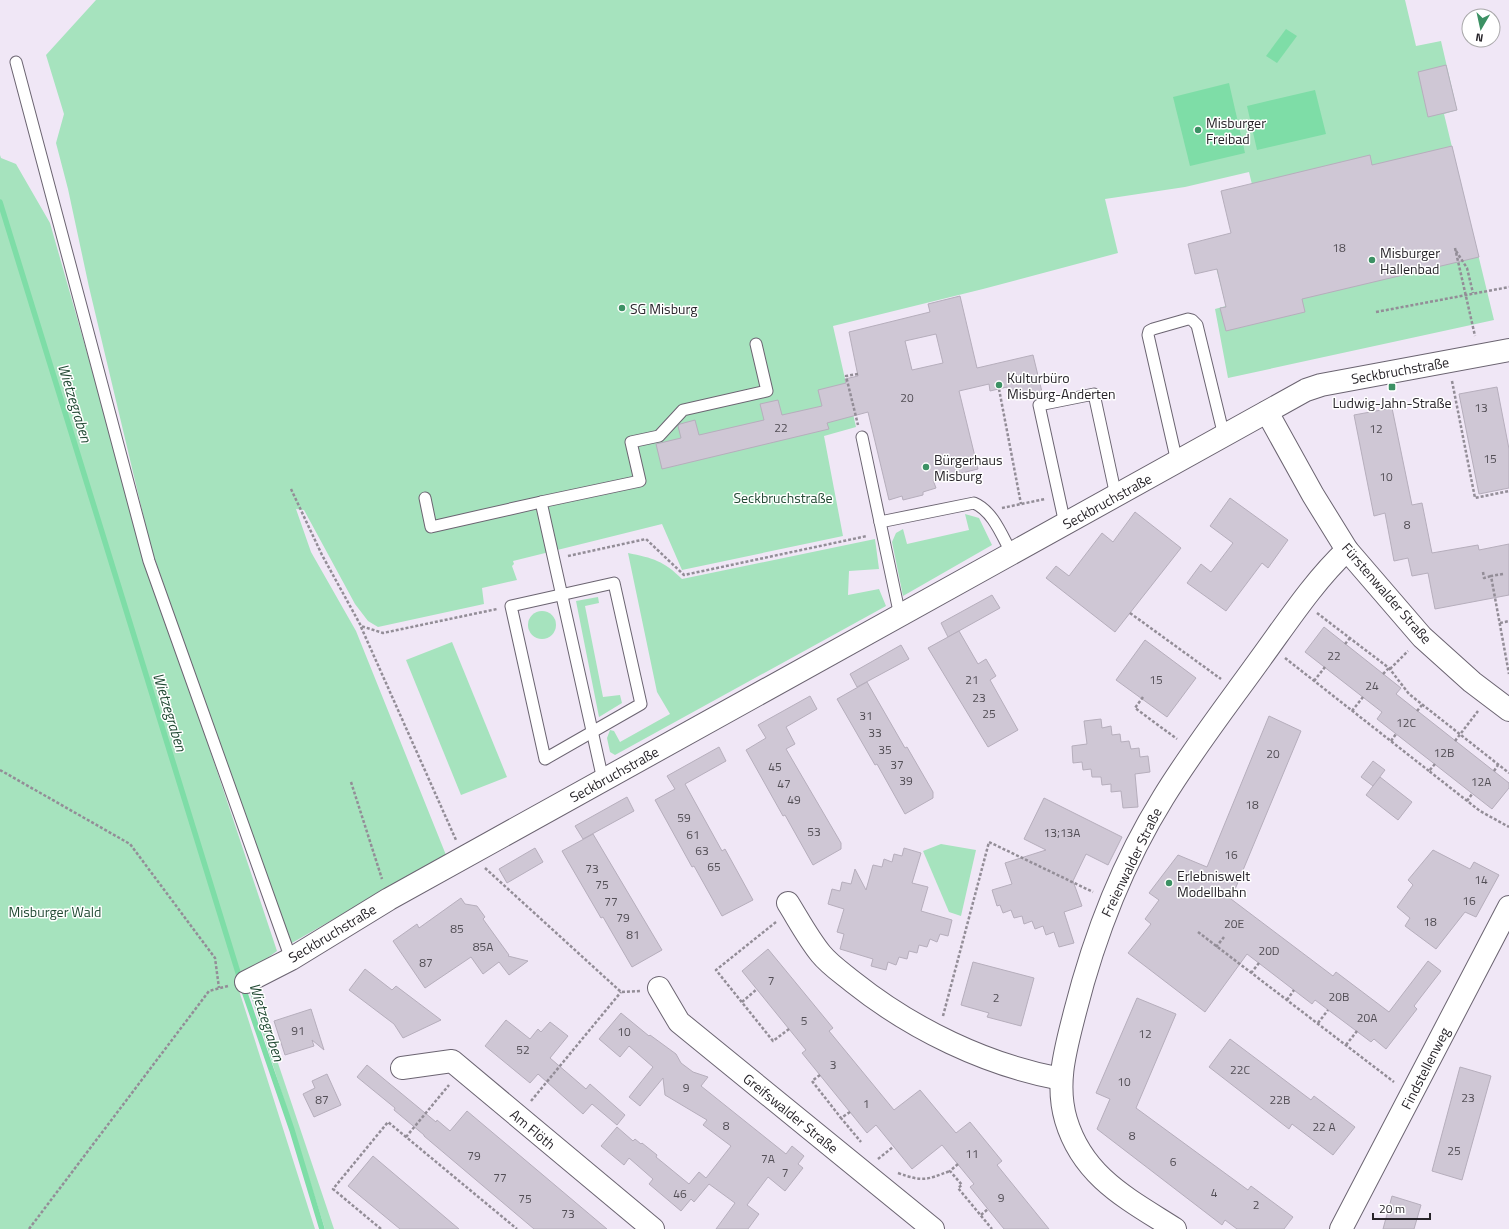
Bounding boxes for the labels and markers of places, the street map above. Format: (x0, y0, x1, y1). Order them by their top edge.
place label: Misburger Freibad (1206, 112, 1266, 149)
marker: Misburger Freibad (1193, 125, 1203, 135)
place label: Misburger Hallenbad (1380, 242, 1440, 279)
marker: Misburger Hallenbad (1367, 255, 1377, 265)
place label: SG Misburg (630, 298, 697, 319)
marker: SG Misburg (617, 303, 627, 313)
place label: Kulturbüro Misburg-Anderten (1007, 367, 1116, 404)
marker: Kulturbüro Misburg-Anderten (994, 380, 1004, 390)
marker: Ludwig-Jahn-Straße (1387, 382, 1397, 392)
place label: Ludwig-Jahn-Straße (1332, 392, 1452, 413)
place label: Bürgerhaus Misburg (934, 449, 1002, 486)
marker: Bürgerhaus Misburg (921, 462, 931, 472)
place label: Erlebniswelt Modellbahn (1177, 865, 1250, 902)
marker: Erlebniswelt Modellbahn (1164, 878, 1174, 888)

